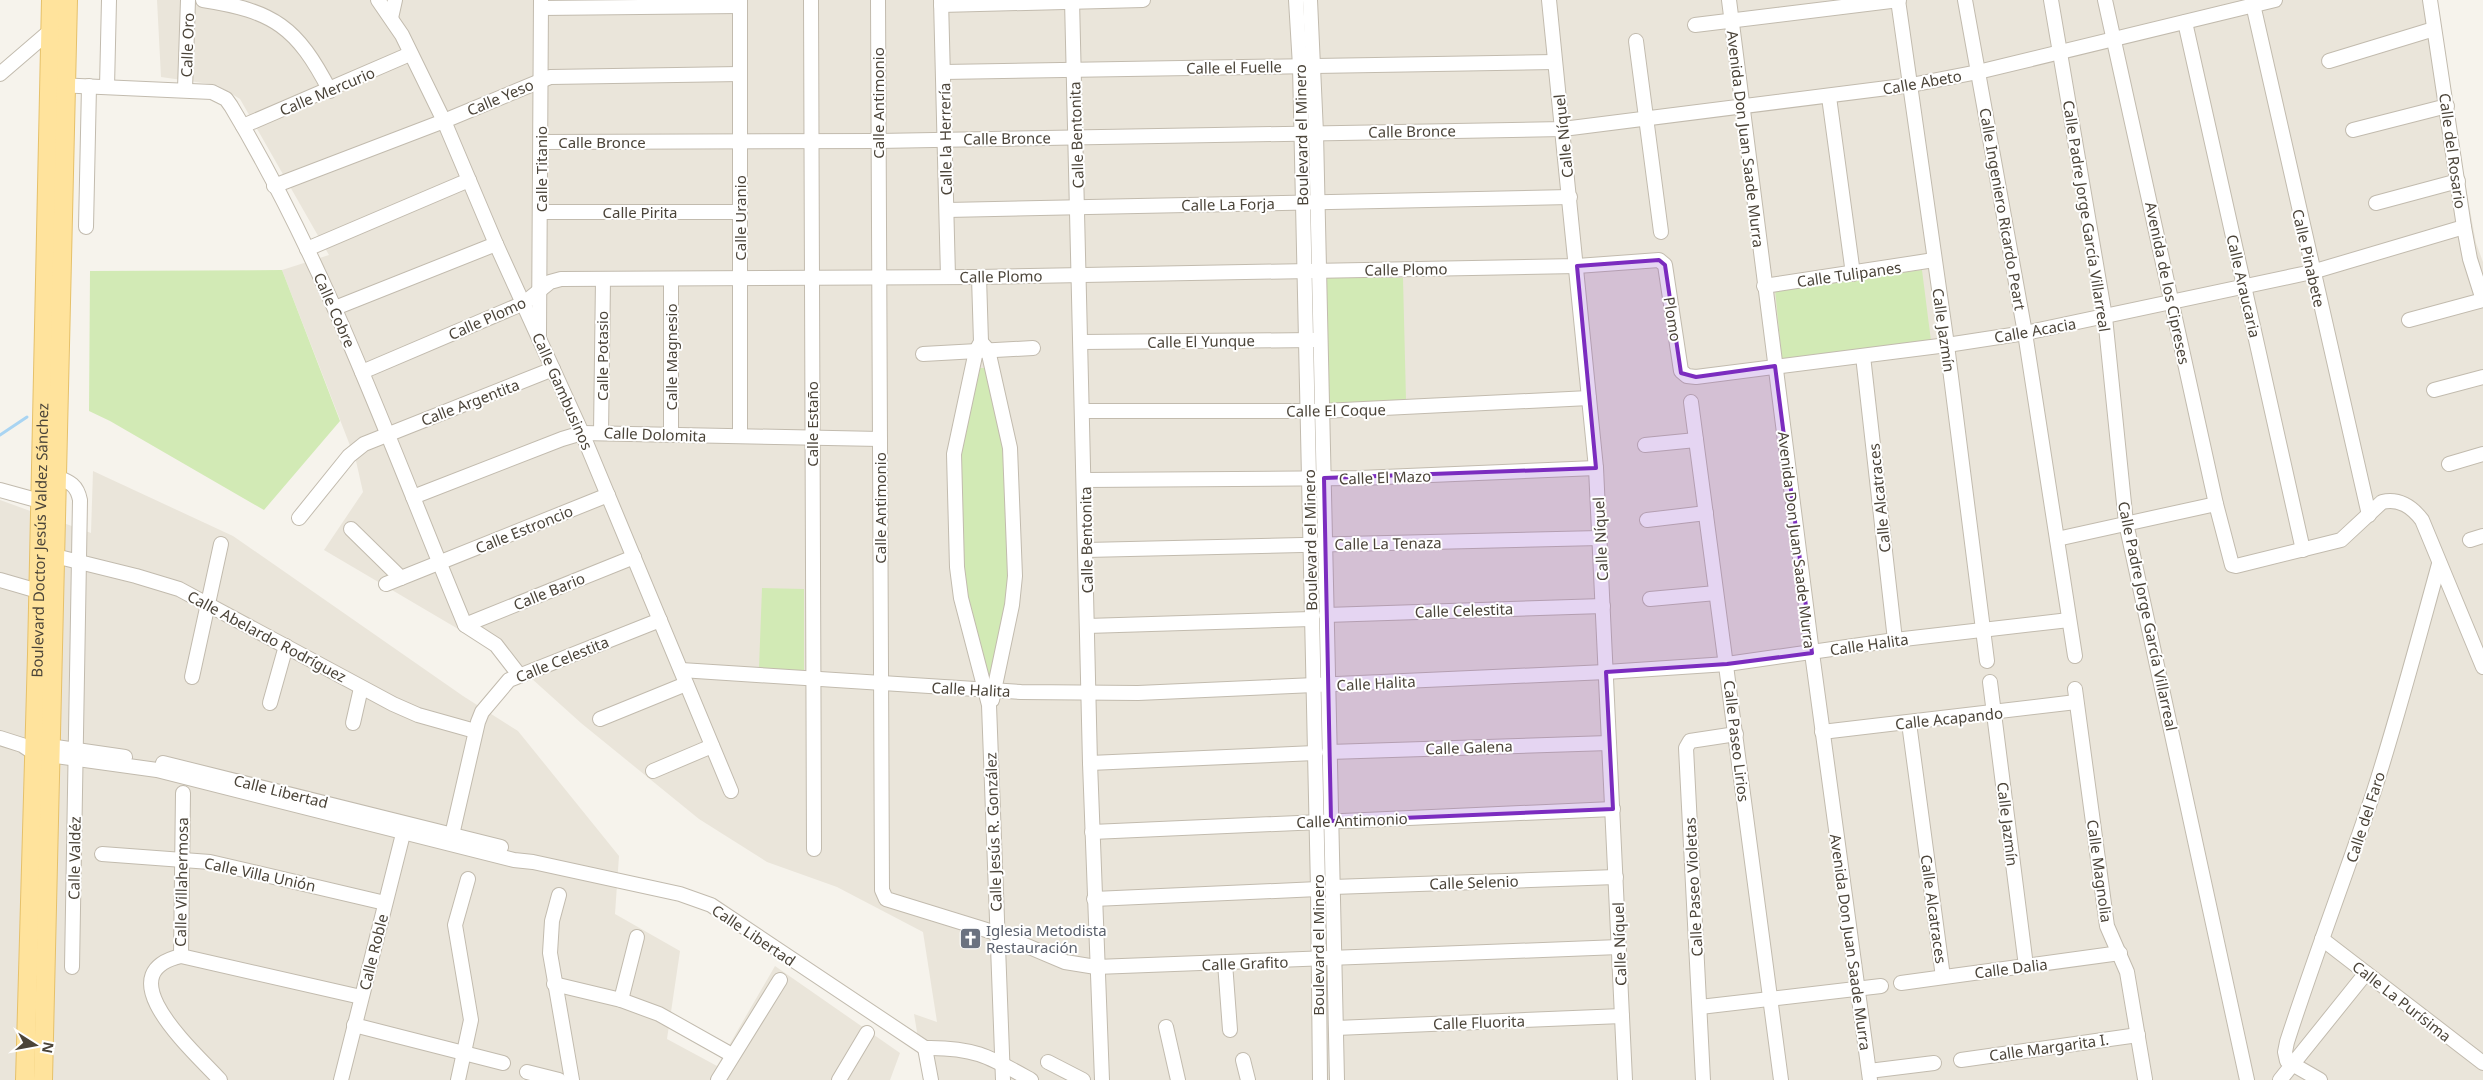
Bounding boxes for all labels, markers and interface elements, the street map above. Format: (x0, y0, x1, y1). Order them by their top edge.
street label: Calle Oro (176, 12, 198, 78)
street label: Avenida Don Juan Saade Murra (1723, 29, 1769, 249)
street label: Calle Antimonio (868, 47, 888, 159)
street label: Calle el Fuelle (1186, 56, 1282, 78)
street label: Calle Mercurio (276, 62, 378, 120)
street label: Boulevard el Minero (1290, 64, 1312, 206)
street label: Calle Abeto (1881, 65, 1963, 99)
street label: Calle Yeso (464, 74, 536, 120)
street label: Calle Bentonita (1064, 81, 1088, 189)
street label: Calle la Herrería (934, 82, 956, 196)
street label: Calle del Rosario (2435, 92, 2471, 210)
street label: Calle Níquel (1549, 93, 1577, 179)
street label: Calle Padre Jorge García Villarreal (2059, 99, 2115, 333)
street label: Calle Ingeniero Ricardo Peart (1975, 106, 2031, 312)
street label: Calle Bronce (1368, 120, 1456, 142)
street label: Calle Titanio (531, 126, 551, 212)
street label: Calle Bronce (963, 127, 1051, 149)
street label: Calle Bronce (558, 132, 646, 152)
street label: Calle Uranio (730, 175, 750, 261)
street label: Calle La Forja (1181, 193, 1275, 215)
street label: Avenida de los Cipreses (2141, 200, 2195, 366)
street label: Calle Pirita (603, 202, 677, 222)
street label: Calle Pinabete (2288, 207, 2330, 309)
street label: Calle Araucaria (2222, 232, 2266, 340)
street label: Calle Tulipanes (1796, 257, 1902, 291)
street label: Calle Plomo (1364, 258, 1448, 280)
street label: Calle Plomo (959, 265, 1043, 287)
street label: Calle Cobre (310, 269, 360, 351)
street label: Calle Jazmín (1928, 287, 1960, 373)
street label: Calle Plomo (445, 292, 529, 344)
street label: Plomo (1660, 295, 1686, 343)
street label: Calle Magnesio (661, 303, 681, 411)
street label: Calle Potasio (592, 311, 612, 401)
street label: Calle Acacia (1993, 313, 2077, 347)
street label: Calle Gambusinos (528, 329, 598, 453)
street label: Calle El Yunque (1147, 330, 1255, 352)
street label: Calle Argentita (418, 374, 522, 430)
street label: Calle Estaño (802, 381, 822, 467)
street label: Calle El Coque (1286, 399, 1386, 421)
street label: Boulevard Doctor Jesús Valdez Sánchez (26, 403, 52, 678)
street label: Calle Dolomita (603, 422, 707, 446)
street label: Avenida Don Juan Saade Murra (1774, 430, 1820, 650)
street label: Calle Alcatraces (1863, 442, 1895, 554)
street label: Calle Antimonio (870, 452, 890, 564)
street label: Calle El Mazo (1339, 465, 1431, 489)
street label: Boulevard el Minero (1299, 469, 1321, 611)
street label: Calle Bentonita (1075, 486, 1097, 594)
street label: Calle Níquel (1588, 496, 1612, 582)
street label: Calle Padre Jorge García Villarreal (2114, 499, 2182, 733)
street label: Calle Estroncio (472, 500, 576, 558)
street label: Calle La Tenaza (1334, 532, 1442, 554)
street label: Calle Bario (510, 568, 588, 614)
street label: Calle Abelardo Rodríguez (184, 586, 350, 686)
street label: Calle Celestita (1414, 598, 1514, 622)
street label: Calle Halita (1828, 629, 1910, 659)
street label: Calle Celestita (513, 631, 611, 687)
street label: Calle Halita (1336, 671, 1416, 695)
street label: Calle Halita (931, 677, 1011, 701)
street label: Calle Paseo Lirios (1720, 679, 1754, 803)
street label: Calle Acapando (1894, 702, 2004, 734)
street label: Calle Galena (1425, 735, 1513, 759)
street label: Calle Jesús R. González (980, 752, 1006, 912)
street label: Calle del Faro (2341, 769, 2389, 865)
street label: Calle Libertad (232, 770, 330, 812)
street label: Calle Jazmín (1993, 781, 2023, 867)
street label: Calle Antimonio (1296, 808, 1408, 832)
street label: Calle Valdéz (63, 816, 85, 900)
street label: Calle Villahermosa (170, 817, 192, 947)
street label: Calle Paseo Violetas (1679, 817, 1707, 957)
street label: Calle Magnolia (2083, 818, 2117, 924)
street label: Avenida Don Juan Saade Murra (1826, 832, 1876, 1052)
street label: Calle Villa Unión (202, 852, 318, 896)
street label: Calle Alcatraces (1916, 853, 1952, 965)
street label: Calle Selenio (1429, 870, 1519, 894)
street label: Boulevard el Minero (1308, 874, 1328, 1016)
street label: Calle Libertad (708, 900, 800, 970)
street label: Calle Níquel (1608, 902, 1630, 986)
street label: Calle Roble (354, 912, 392, 992)
place label: Iglesia Metodista Restauración (986, 920, 1107, 957)
church icon: Iglesia Metodista Restauración (958, 927, 982, 951)
street label: Calle Grafito (1201, 951, 1289, 975)
street label: Calle Dalia (1973, 954, 2049, 982)
street label: Calle La Purísima (2349, 956, 2455, 1046)
street label: Calle Fluorita (1433, 1010, 1525, 1034)
north arrow (10, 1020, 60, 1070)
street label: Calle Margarita I. (1988, 1029, 2110, 1065)
text: N (38, 1040, 59, 1055)

